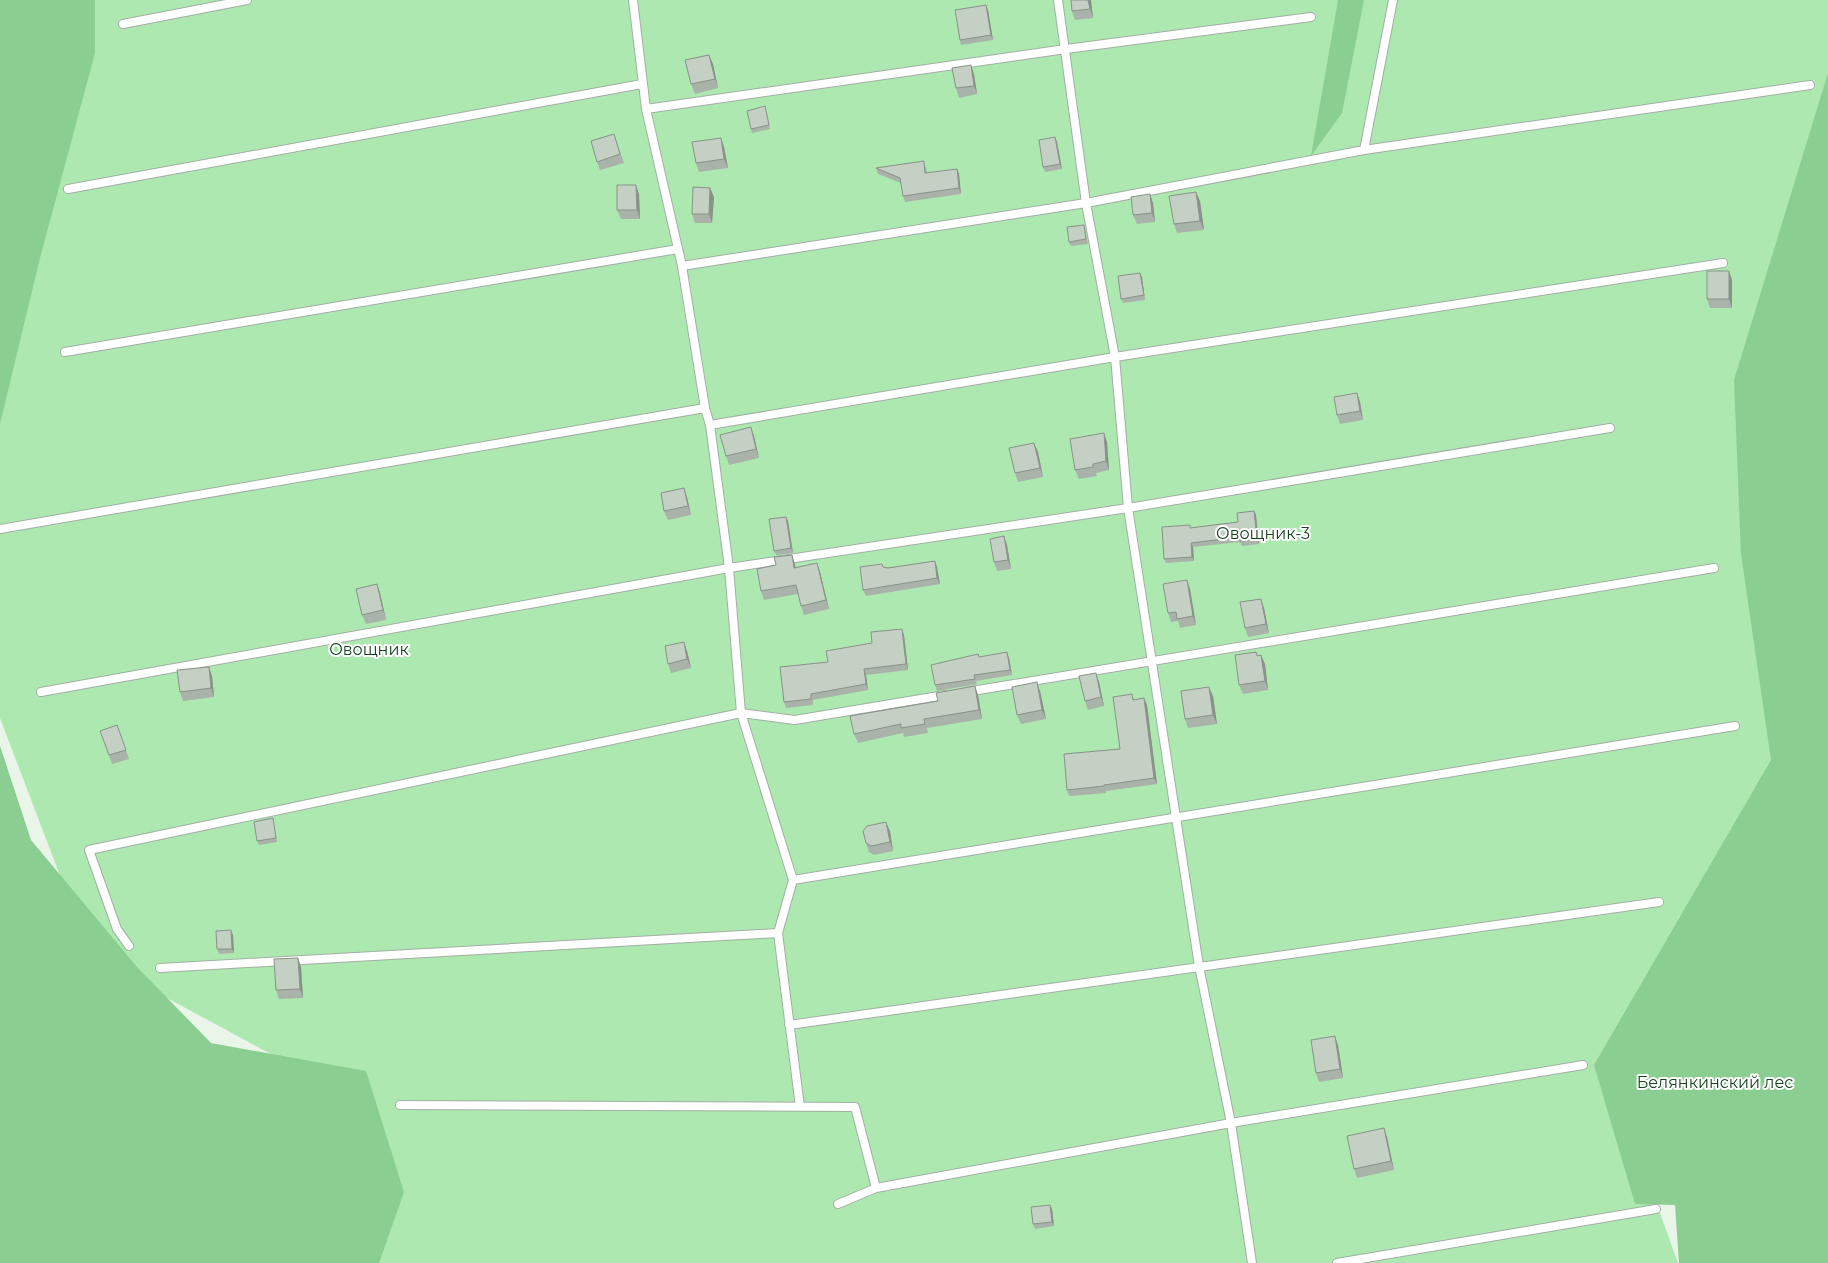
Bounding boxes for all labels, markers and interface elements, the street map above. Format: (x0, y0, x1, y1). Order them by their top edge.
park label: Овощник-3 (1216, 524, 1310, 543)
park label: Овощник (329, 640, 409, 659)
park label: Белянкинский лес (1637, 1073, 1793, 1092)

